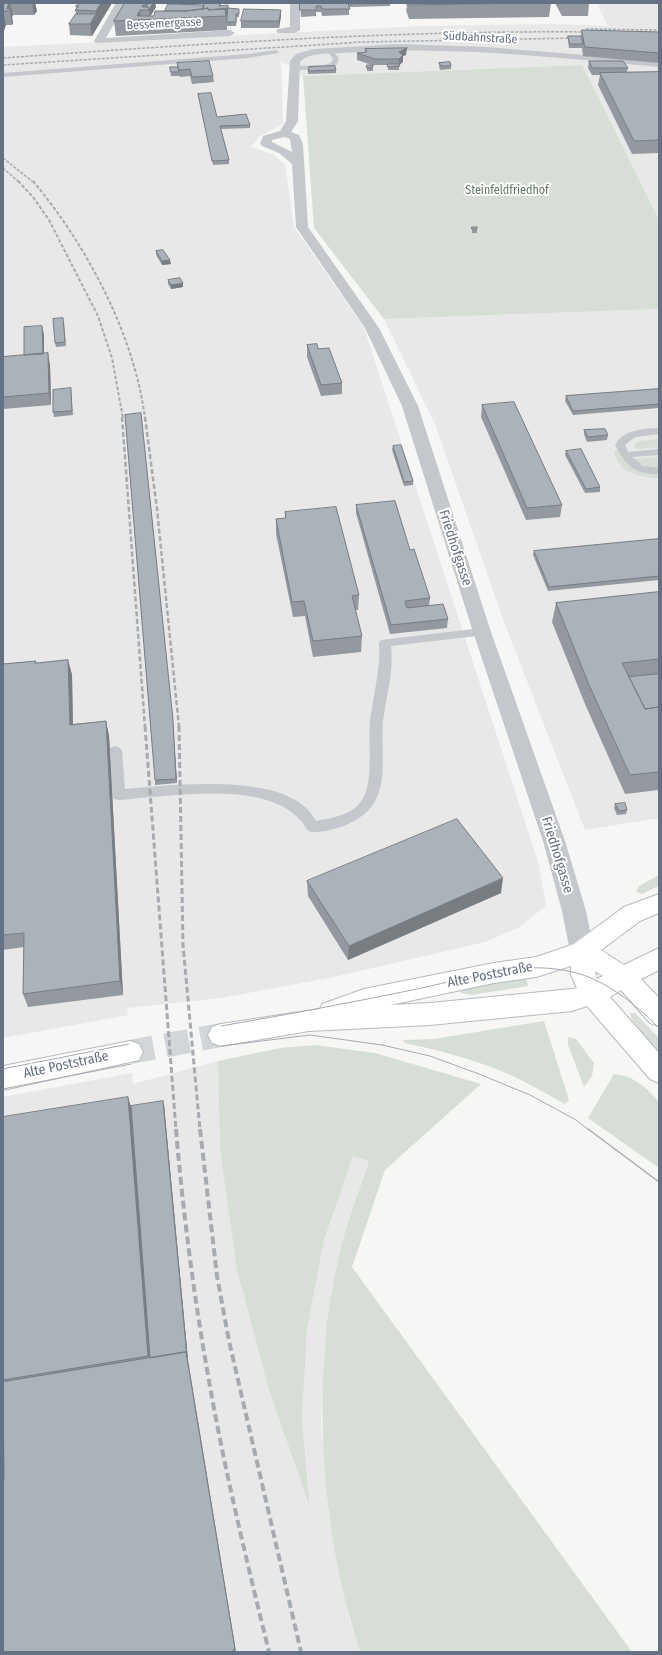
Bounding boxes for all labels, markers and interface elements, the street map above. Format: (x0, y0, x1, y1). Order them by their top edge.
street label: Bessemergasse (126, 15, 202, 33)
street label: Südbahnstraße (442, 29, 518, 47)
park label: Steinfeldfriedhof (465, 184, 549, 198)
street label: Friedhofgasse (435, 508, 475, 588)
street label: Friedhofgasse (537, 815, 577, 895)
street label: Alte Poststraße (446, 958, 534, 992)
street label: Alte Poststraße (22, 1048, 110, 1082)

